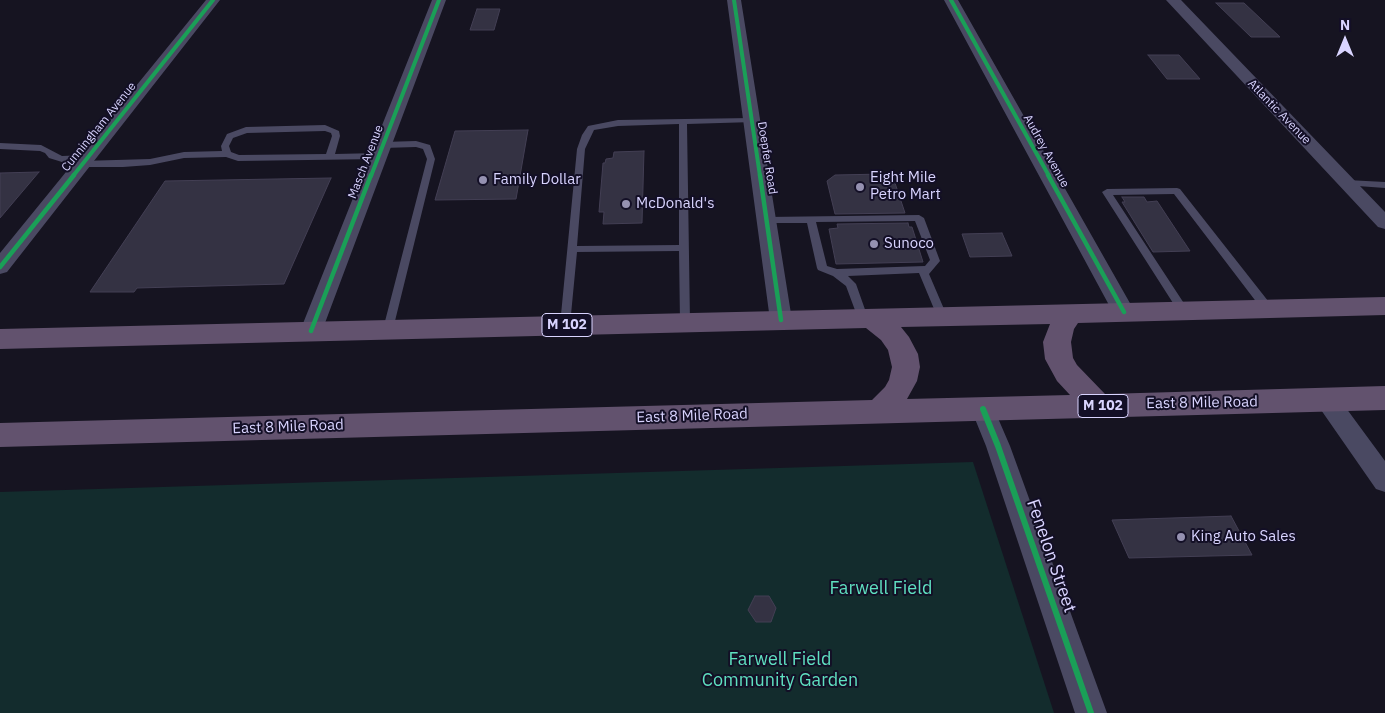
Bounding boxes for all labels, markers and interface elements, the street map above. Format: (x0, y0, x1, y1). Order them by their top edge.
north arrow (1320, 15, 1370, 65)
text: N (1340, 16, 1350, 34)
street label: Atlantic Avenue (1244, 77, 1314, 147)
street label: Cunningham Avenue (59, 79, 139, 175)
street label: Audrey Avenue (1020, 112, 1072, 190)
street label: Doepfer Road (754, 121, 780, 195)
street label: Masch Avenue (345, 123, 387, 201)
place label: Eight Mile Petro Mart (870, 169, 941, 204)
place label: Family Dollar (493, 171, 581, 189)
marker: Family Dollar (477, 174, 489, 186)
marker: Eight Mile Petro Mart (854, 181, 866, 193)
place label: McDonald's (636, 195, 714, 213)
marker: McDonald's (620, 198, 632, 210)
place label: Sunoco (884, 235, 934, 253)
marker: Sunoco (868, 238, 880, 250)
road number: M 102 (542, 314, 592, 336)
street label: East 8 Mile Road (1146, 393, 1258, 413)
road number: M 102 (1078, 394, 1128, 418)
street label: East 8 Mile Road (636, 405, 748, 427)
street label: East 8 Mile Road (232, 416, 344, 438)
street label: Fenelon Street (1022, 496, 1080, 616)
place label: King Auto Sales (1191, 528, 1296, 546)
marker: King Auto Sales (1175, 531, 1187, 543)
park label: Farwell Field (830, 578, 932, 600)
park label: Farwell Field Community Garden (702, 649, 858, 692)

